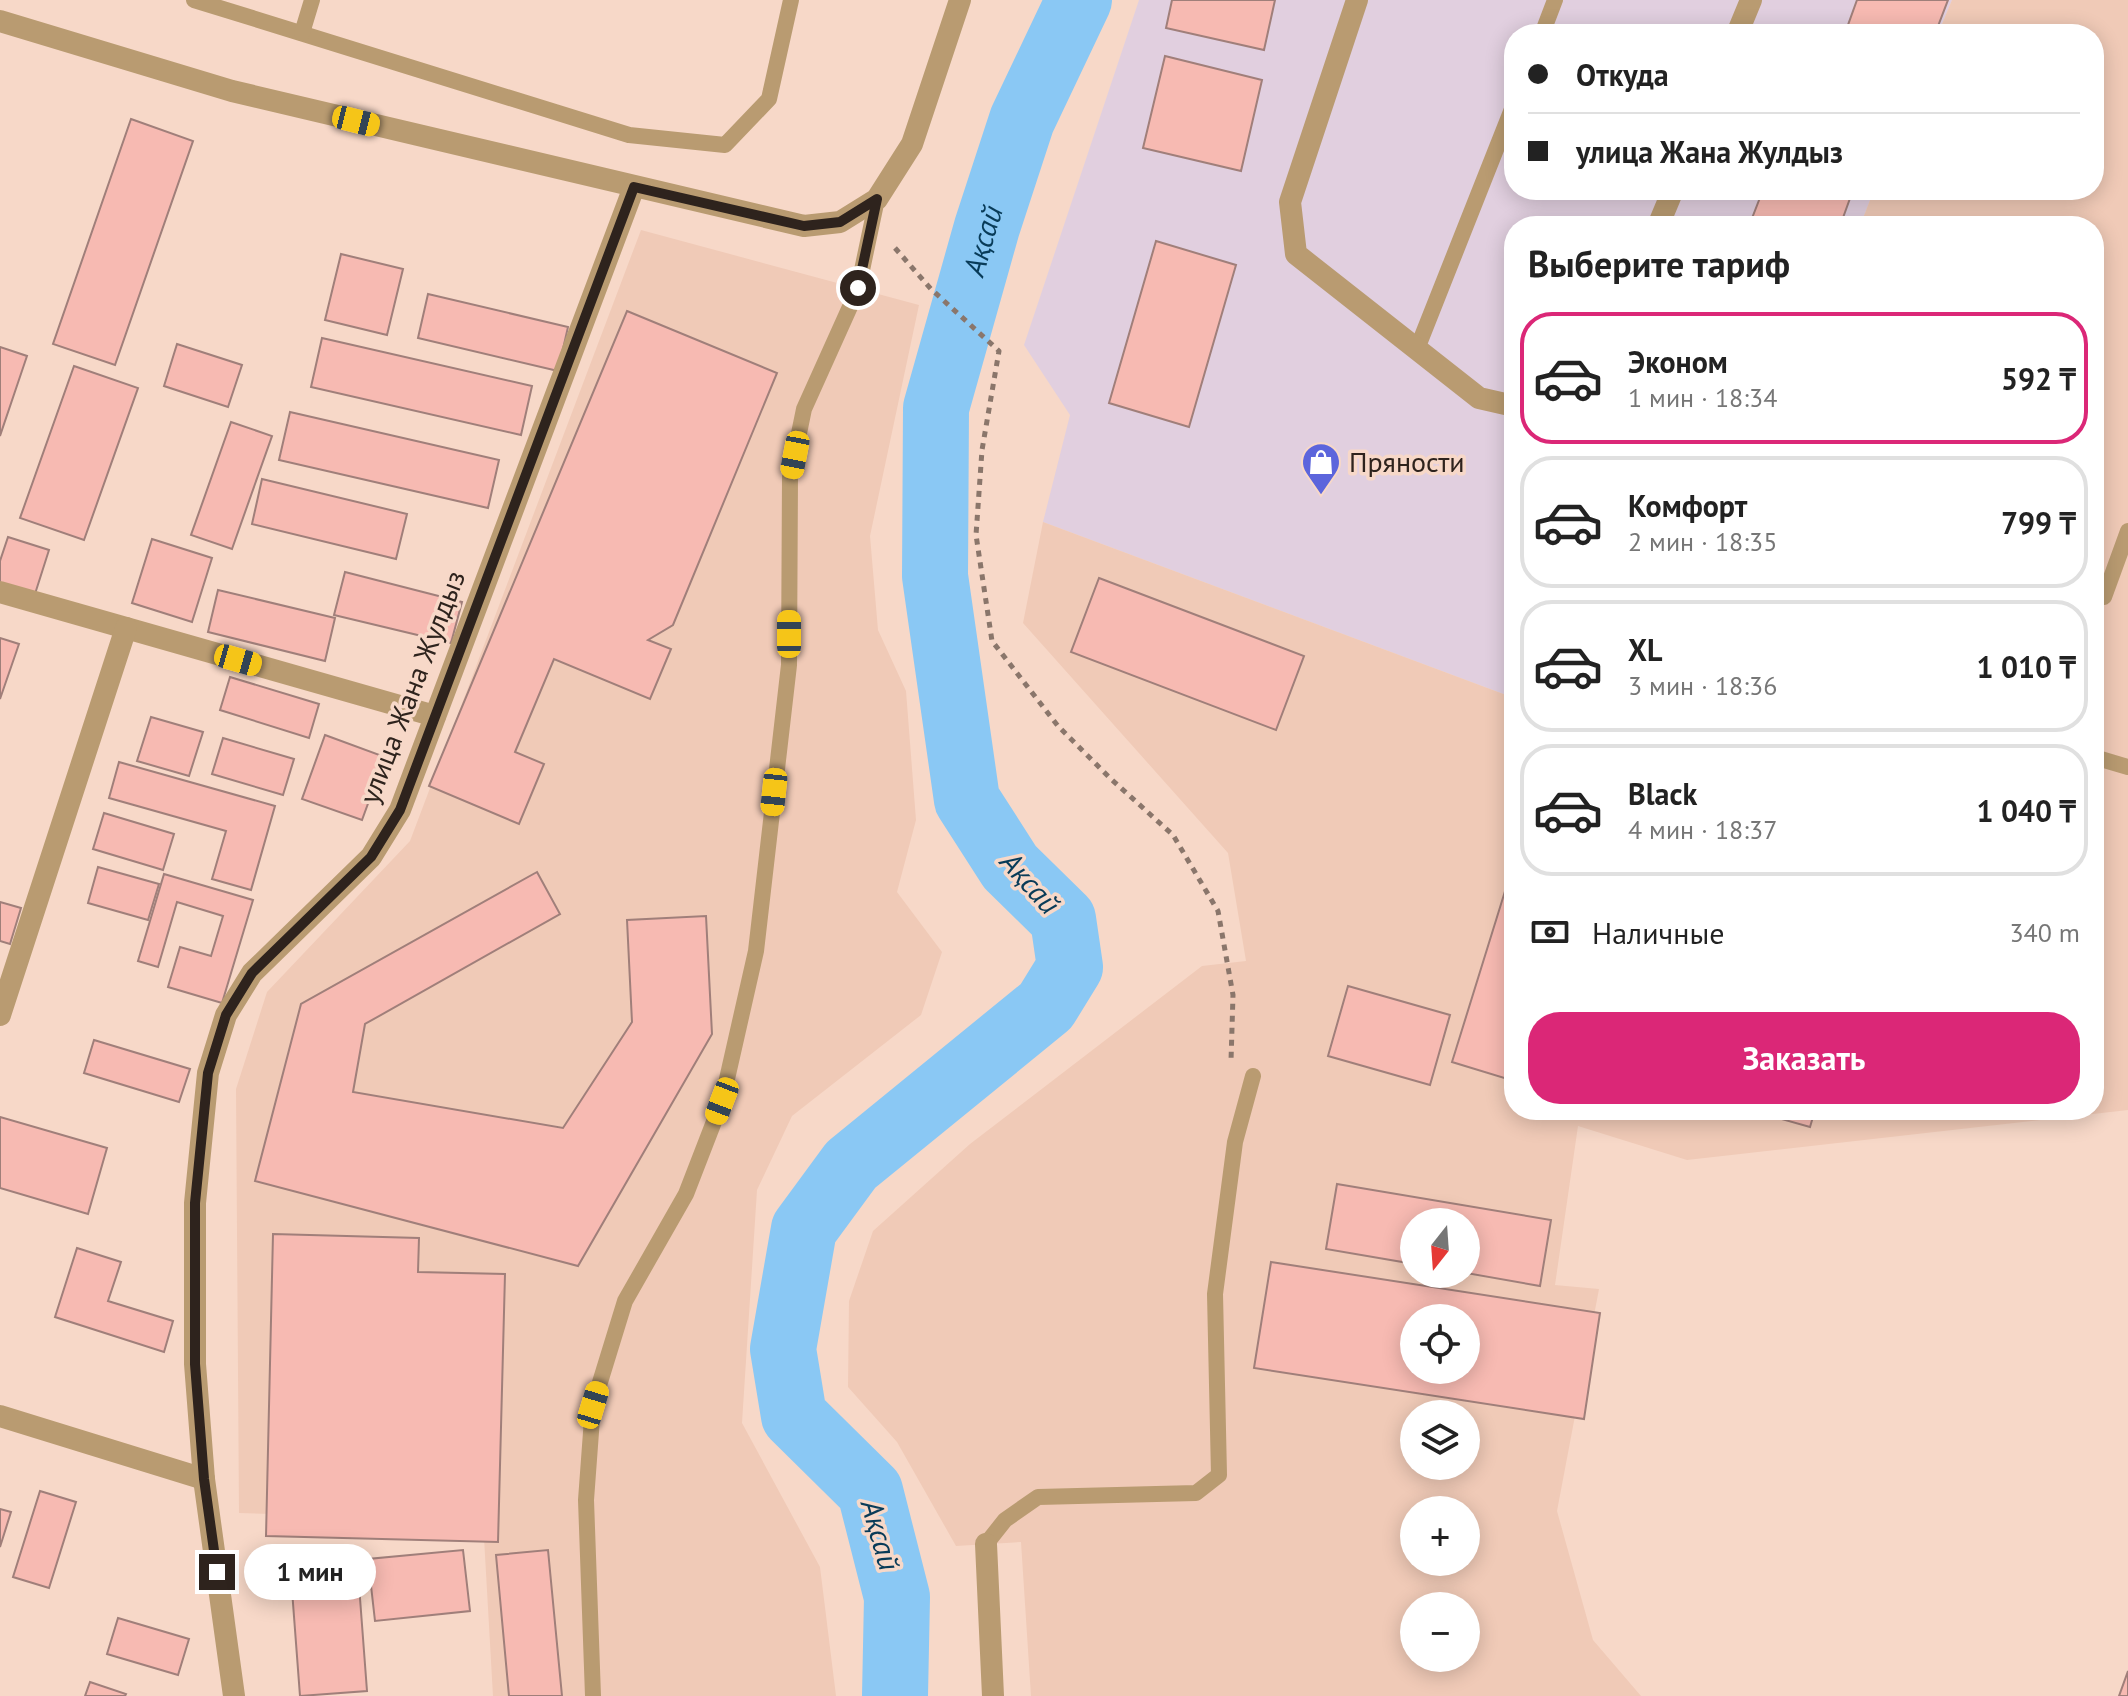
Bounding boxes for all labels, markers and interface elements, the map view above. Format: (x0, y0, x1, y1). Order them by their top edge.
text: Откуда (1576, 55, 1669, 94)
car (330, 104, 382, 138)
text: улица Жана Жулдыз (1576, 132, 1843, 171)
water label: Ақсай (953, 200, 1011, 281)
text: Выберите тариф (1528, 240, 1790, 287)
route start (840, 270, 876, 306)
icon: car (1532, 342, 1604, 414)
text: Эконом (1628, 342, 1728, 381)
text: 592 ₸ (2001, 359, 2076, 398)
text: 1 мин · 18:34 (1628, 381, 1777, 414)
car (779, 429, 811, 481)
shop icon: Пряности (1300, 441, 1342, 496)
place label: Пряности (1349, 443, 1465, 480)
icon: car (1532, 486, 1604, 558)
text: Комфорт (1628, 486, 1747, 525)
text: 799 ₸ (2001, 503, 2076, 542)
text: 2 мин · 18:35 (1628, 525, 1777, 558)
street label: улица Жана Жулдыз (350, 565, 473, 809)
car (777, 610, 801, 658)
icon: car (1532, 630, 1604, 702)
text: XL (1628, 630, 1662, 669)
car (212, 642, 264, 678)
text: 1 010 ₸ (1976, 647, 2076, 686)
text: 3 мин · 18:36 (1628, 669, 1777, 702)
car (760, 767, 788, 817)
icon: car (1532, 774, 1604, 846)
text: Black (1628, 774, 1697, 813)
text: 1 040 ₸ (1976, 791, 2076, 830)
text: 4 мин · 18:37 (1628, 813, 1777, 846)
water label: Ақсай (992, 842, 1070, 922)
icon: cash (1528, 910, 1572, 954)
text: Наличные (1592, 913, 1724, 952)
text: 340 m (2009, 916, 2080, 949)
button: Заказать (1528, 1012, 2080, 1104)
car (702, 1074, 742, 1128)
north arrow (1400, 1208, 1480, 1288)
map controls (1400, 1208, 1480, 1672)
button: locate (1400, 1304, 1480, 1384)
car (575, 1379, 611, 1431)
button: layers (1400, 1400, 1480, 1480)
water label: Ақсай (853, 1494, 910, 1574)
button: + (1400, 1496, 1480, 1576)
callout: 1 мин (245, 1544, 377, 1600)
route end (199, 1554, 235, 1590)
text: 1 мин (277, 1555, 343, 1588)
button: − (1400, 1592, 1480, 1672)

